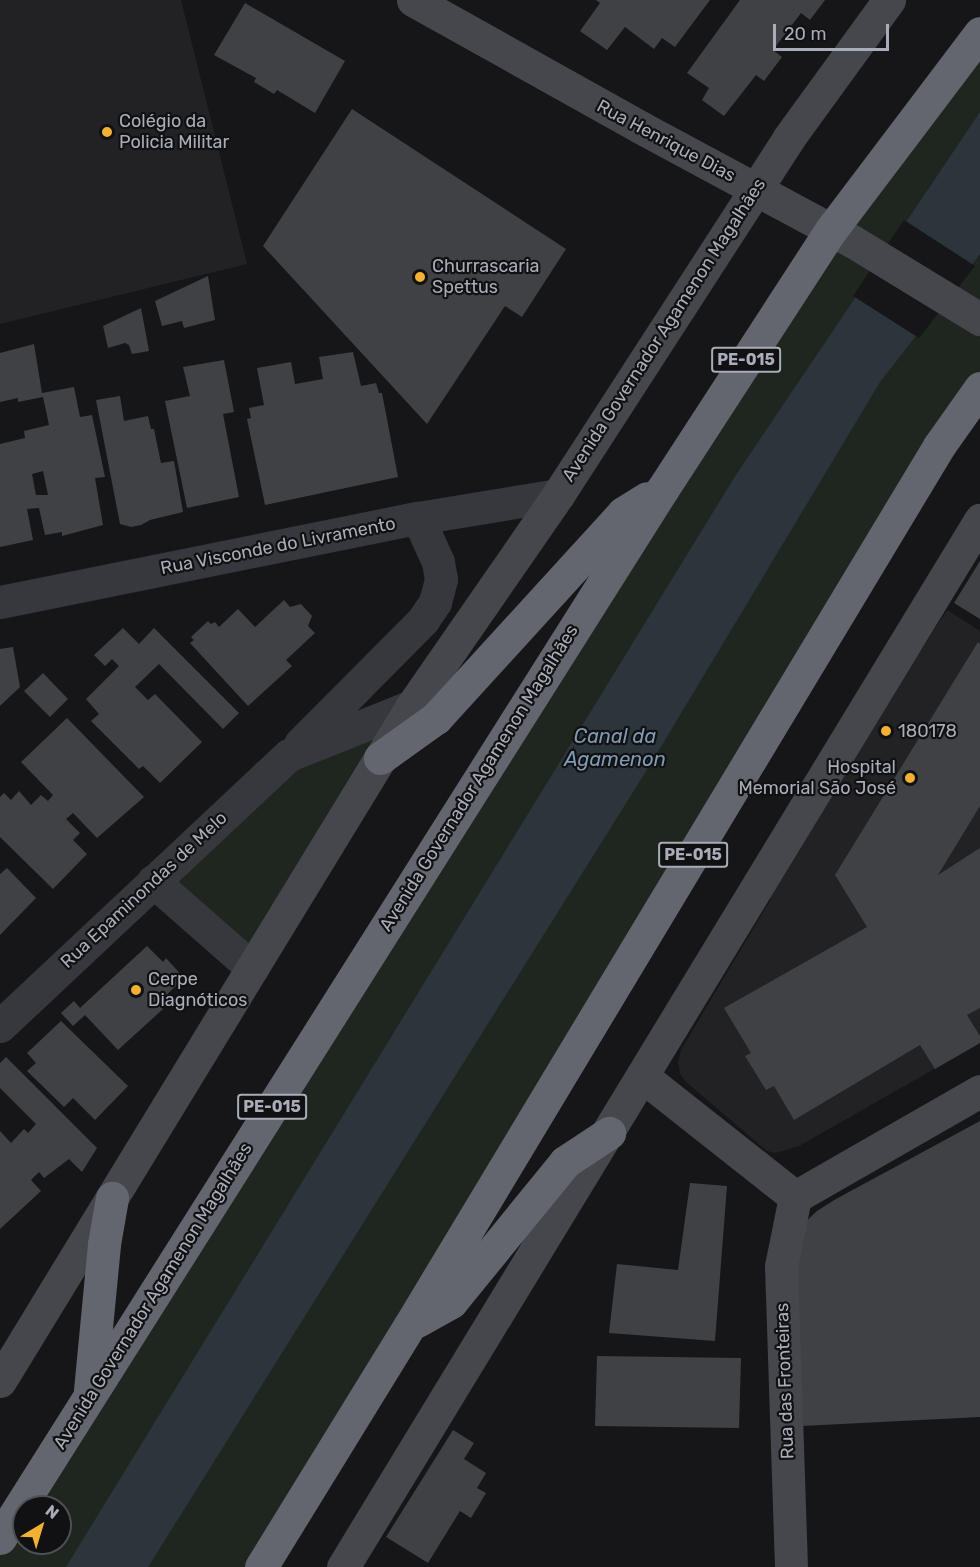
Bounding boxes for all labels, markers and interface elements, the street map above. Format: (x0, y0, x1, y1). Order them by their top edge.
scale bar (776, 12, 892, 50)
text: 20 m (784, 23, 826, 45)
street label: Rua Henrique Dias (593, 95, 739, 187)
place label: Colégio da Policia Militar (119, 111, 229, 154)
marker: Colégio da Policia Militar (100, 125, 114, 139)
street label: Avenida Governador Agamenon Magalhães (557, 174, 771, 486)
place label: Churrascaria Spettus (432, 256, 539, 298)
marker: Churrascaria Spettus (413, 270, 427, 284)
road number: PE-015 (710, 347, 782, 373)
street label: Rua Visconde do Livramento (158, 513, 398, 579)
street label: Avenida Governador Agamenon Magalhães (375, 620, 583, 936)
place label: 180178 (898, 720, 957, 742)
water label: Canal da Agamenon (564, 724, 666, 771)
marker: 180178 (879, 724, 893, 738)
place label: Hospital Memorial São José (739, 757, 896, 800)
marker: Hospital Memorial São José (901, 769, 919, 787)
street label: Rua Epaminondas de Melo (56, 807, 232, 973)
road number: PE-015 (657, 842, 729, 868)
place label: Cerpe Diagnóticos (148, 969, 247, 1012)
marker: Cerpe Diagnóticos (129, 983, 143, 997)
road number: PE-015 (236, 1094, 308, 1120)
street label: Avenida Governador Agamenon Magalhães (49, 1138, 257, 1454)
street label: Rua das Fronteiras (771, 1302, 799, 1460)
north arrow (12, 1495, 72, 1555)
text: N (42, 1501, 63, 1523)

